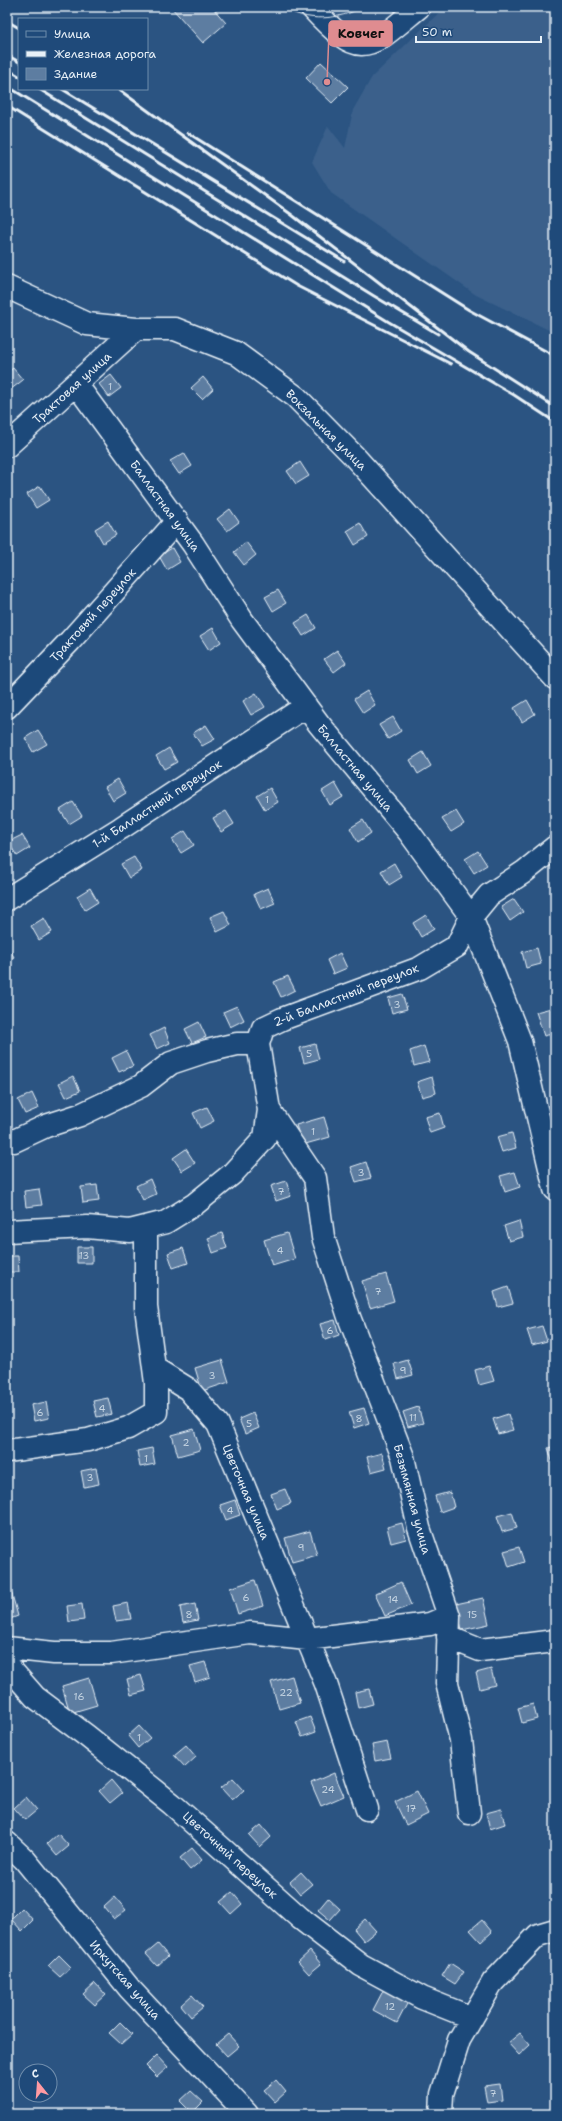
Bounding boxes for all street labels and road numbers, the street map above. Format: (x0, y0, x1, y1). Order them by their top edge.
street label: Трактовая улица (29, 348, 115, 428)
street label: Вокзальная улица (282, 386, 370, 474)
street label: Балластная улица (126, 457, 204, 555)
street label: Трактовый переулок (47, 564, 140, 665)
street label: Балластная улица (314, 721, 397, 815)
street label: 1-й Балластный переулок (89, 756, 225, 852)
street label: 2-й Балластный переулок (271, 960, 421, 1030)
street label: Цветочная улица (219, 1442, 274, 1543)
street label: Безымянная улица (390, 1442, 435, 1556)
street label: Цветочный переулок (179, 1808, 281, 1902)
street label: Иркутская улица (86, 1937, 164, 2023)

